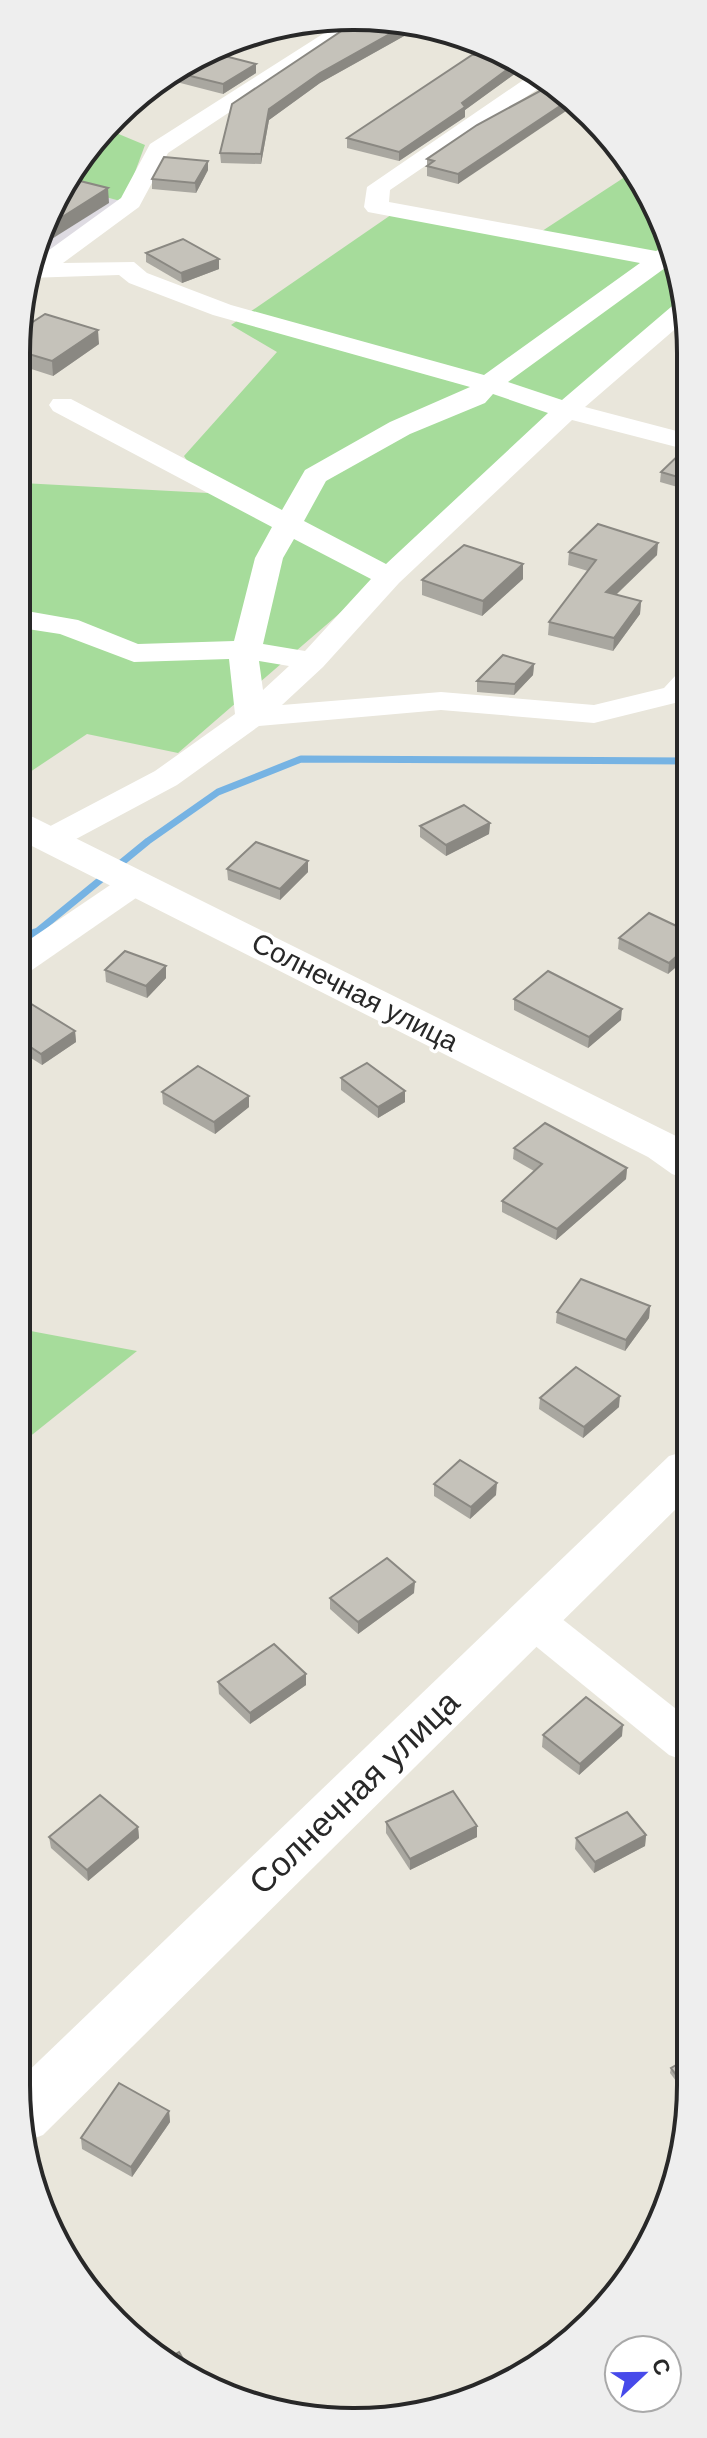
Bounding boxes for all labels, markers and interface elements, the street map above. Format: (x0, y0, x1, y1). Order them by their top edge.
street label: Солнечная улица (247, 927, 464, 1058)
street label: Солнечная улица (242, 1682, 466, 1901)
north arrow (603, 2334, 683, 2414)
text: С (647, 2355, 676, 2379)

